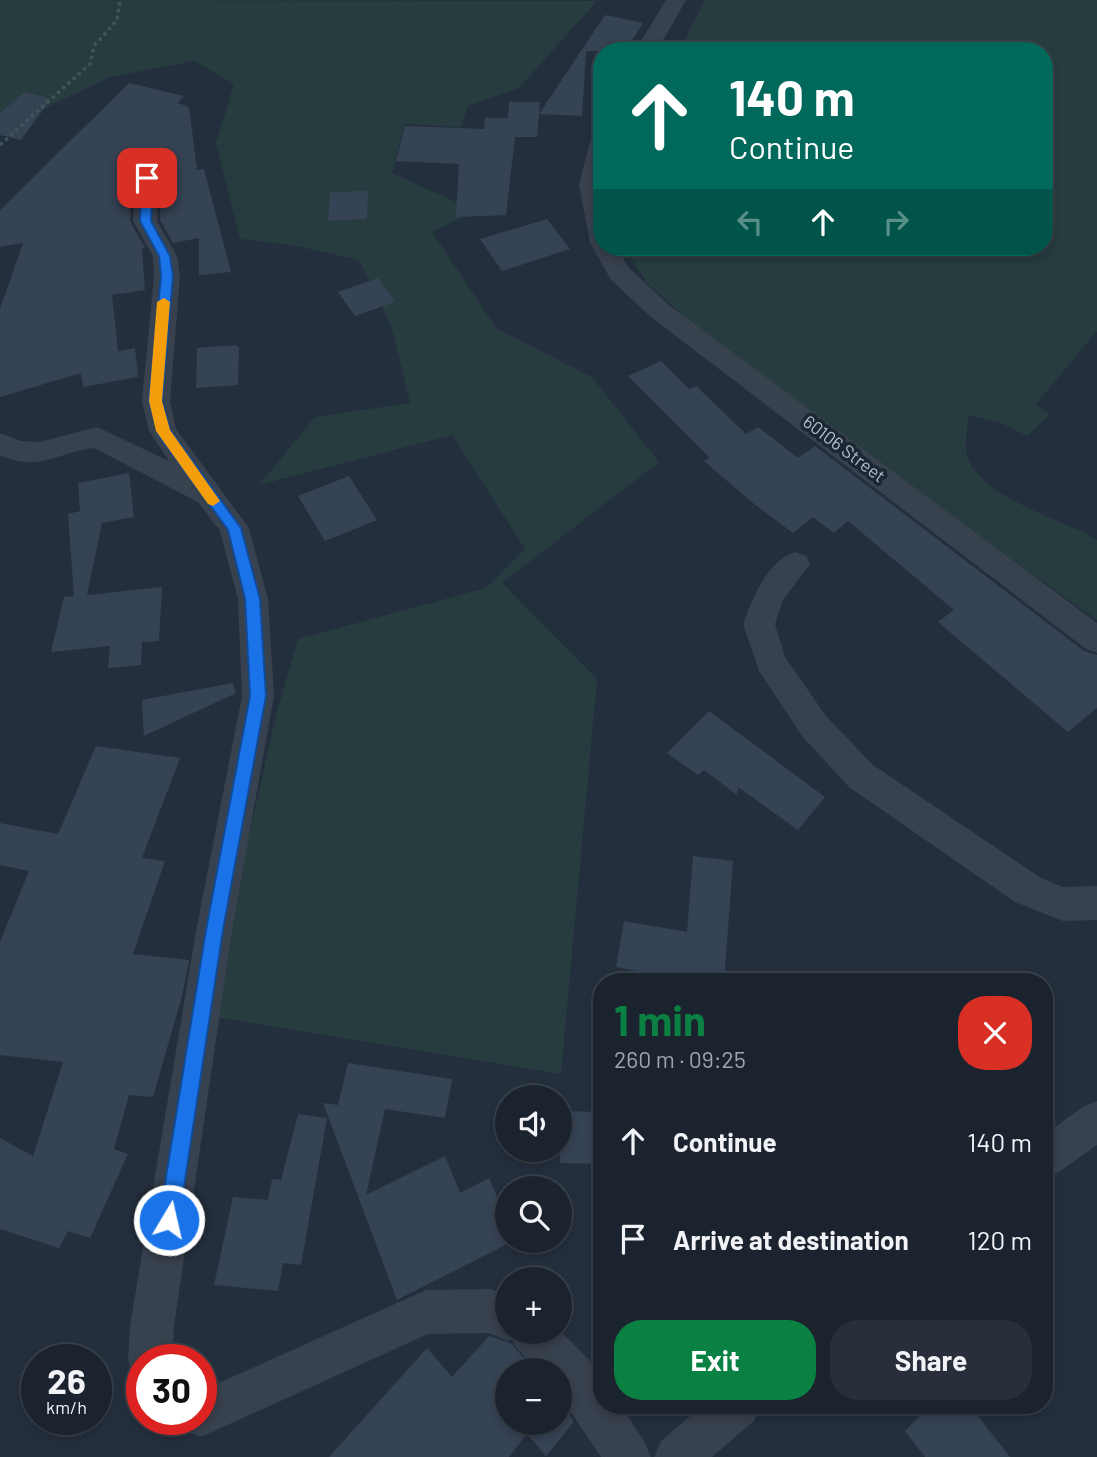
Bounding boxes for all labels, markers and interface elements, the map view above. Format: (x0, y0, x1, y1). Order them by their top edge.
text: 140 m (729, 67, 855, 126)
icon: ahead (614, 70, 705, 161)
text: Continue (729, 127, 854, 165)
pin (117, 148, 177, 208)
icon: arrive (128, 159, 166, 197)
icon: left (731, 203, 769, 241)
icon: ahead (804, 203, 842, 241)
icon: right (877, 203, 915, 241)
street label: 60106 Street (799, 410, 890, 486)
text: 1 min (614, 994, 706, 1044)
button: close (958, 996, 1032, 1070)
text: 260 m · 09:25 (614, 1045, 746, 1073)
map controls (495, 1085, 572, 1435)
button: sound (495, 1085, 572, 1162)
icon: ahead (614, 1122, 652, 1160)
text: Continue (673, 1126, 777, 1157)
text: 140 m (967, 1126, 1032, 1157)
button: search (495, 1176, 572, 1253)
position arrow (132, 1183, 206, 1257)
icon: arrive (614, 1220, 652, 1258)
text: Arrive at destination (673, 1224, 909, 1255)
text: 120 m (968, 1224, 1032, 1255)
button: + (495, 1267, 572, 1344)
button: Exit (614, 1320, 816, 1400)
button: Share (830, 1320, 1032, 1400)
speed limit sign: 30 (126, 1344, 217, 1435)
button: − (495, 1358, 572, 1435)
text: 26 (47, 1359, 86, 1401)
text: km/h (46, 1396, 87, 1418)

